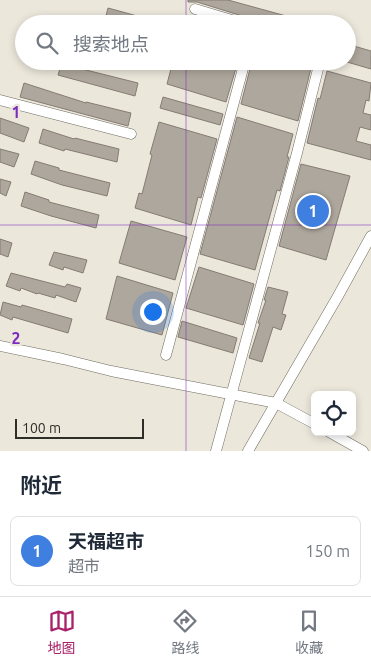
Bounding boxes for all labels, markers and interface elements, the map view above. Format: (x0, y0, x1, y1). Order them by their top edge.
search box (15, 15, 356, 70)
icon: search (33, 29, 61, 57)
text: 搜索地点 (73, 33, 149, 55)
text: 1 (11, 103, 21, 121)
pin: 1 (297, 192, 329, 230)
your location (140, 299, 166, 325)
text: 2 (11, 329, 21, 347)
map controls (311, 391, 356, 436)
button: locate (311, 391, 356, 436)
scale bar (15, 416, 144, 439)
text: 100 m (22, 420, 61, 436)
text: 附近 (20, 473, 62, 497)
text: 天福超市 (68, 530, 144, 552)
text: 1 (32, 542, 42, 560)
text: 150 m (305, 542, 350, 560)
text: 超市 (68, 557, 100, 575)
tab: 地图 (48, 607, 76, 657)
tab: 路线 (171, 607, 199, 657)
tab: 收藏 (295, 607, 323, 657)

